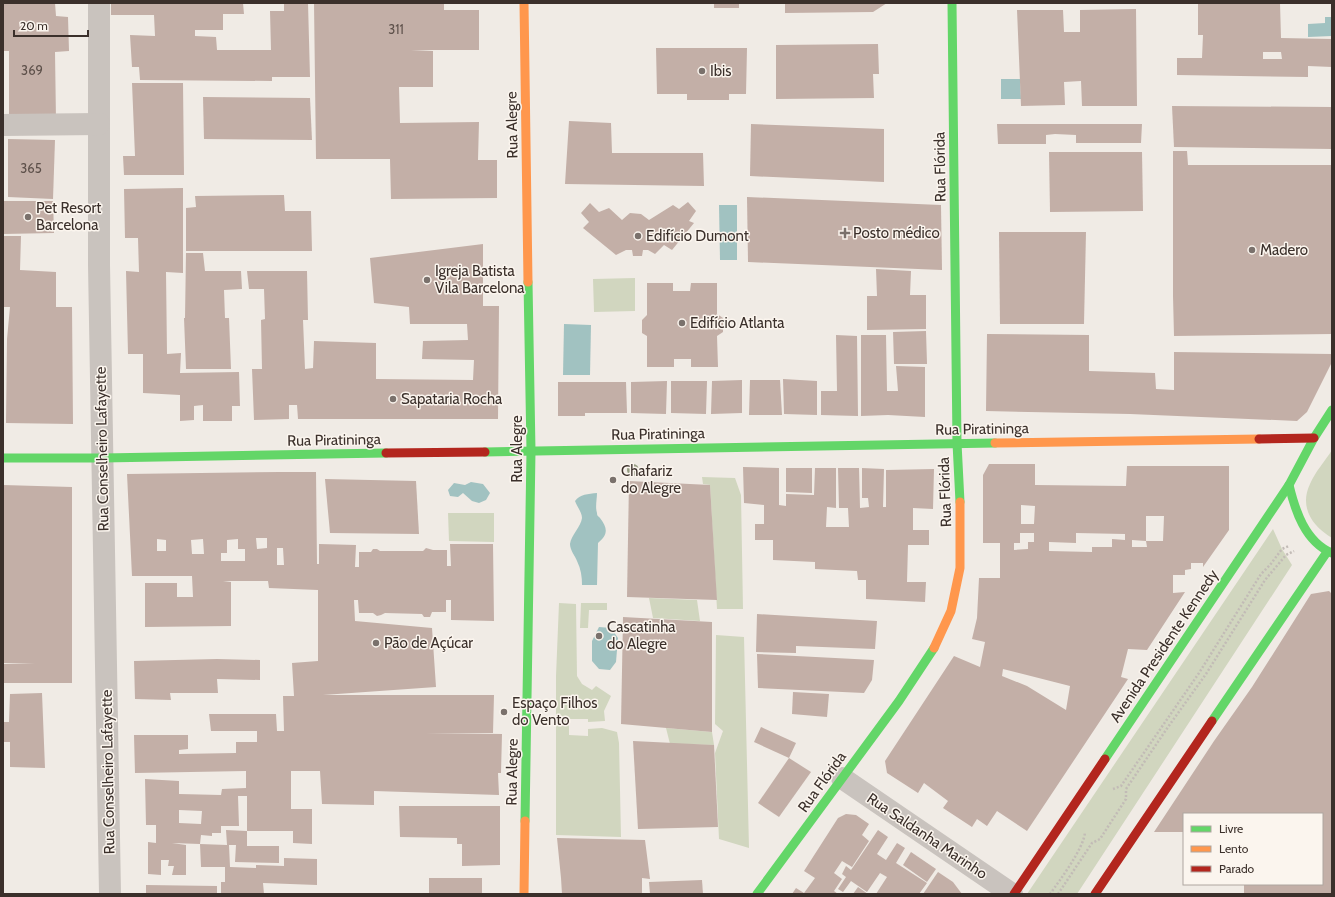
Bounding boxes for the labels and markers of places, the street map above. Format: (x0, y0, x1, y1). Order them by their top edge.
place label: Ibis (710, 62, 731, 80)
marker: Ibis (697, 66, 707, 76)
place label: Pet Resort Barcelona (36, 199, 101, 234)
marker: Pet Resort Barcelona (23, 212, 33, 222)
place label: Posto médico (853, 224, 940, 242)
place label: Edifício Dumont (646, 227, 749, 245)
marker: Posto médico (840, 228, 850, 238)
marker: Edifício Dumont (633, 231, 643, 241)
place label: Madero (1260, 241, 1308, 259)
marker: Madero (1247, 245, 1257, 255)
place label: Igreja Batista Vila Barcelona (435, 262, 525, 297)
marker: Igreja Batista Vila Barcelona (422, 275, 432, 285)
place label: Edifício Atlanta (690, 314, 785, 332)
marker: Edifício Atlanta (677, 318, 687, 328)
place label: Sapataria Rocha (401, 390, 503, 408)
marker: Sapataria Rocha (388, 394, 398, 404)
place label: Chafariz do Alegre (621, 462, 681, 497)
marker: Chafariz do Alegre (608, 475, 618, 485)
place label: Cascatinha do Alegre (607, 618, 676, 653)
marker: Cascatinha do Alegre (594, 631, 604, 641)
place label: Pão de Açúcar (384, 634, 473, 652)
marker: Pão de Açúcar (371, 638, 381, 648)
place label: Espaço Filhos do Vento (512, 694, 597, 729)
marker: Espaço Filhos do Vento (499, 707, 509, 717)

